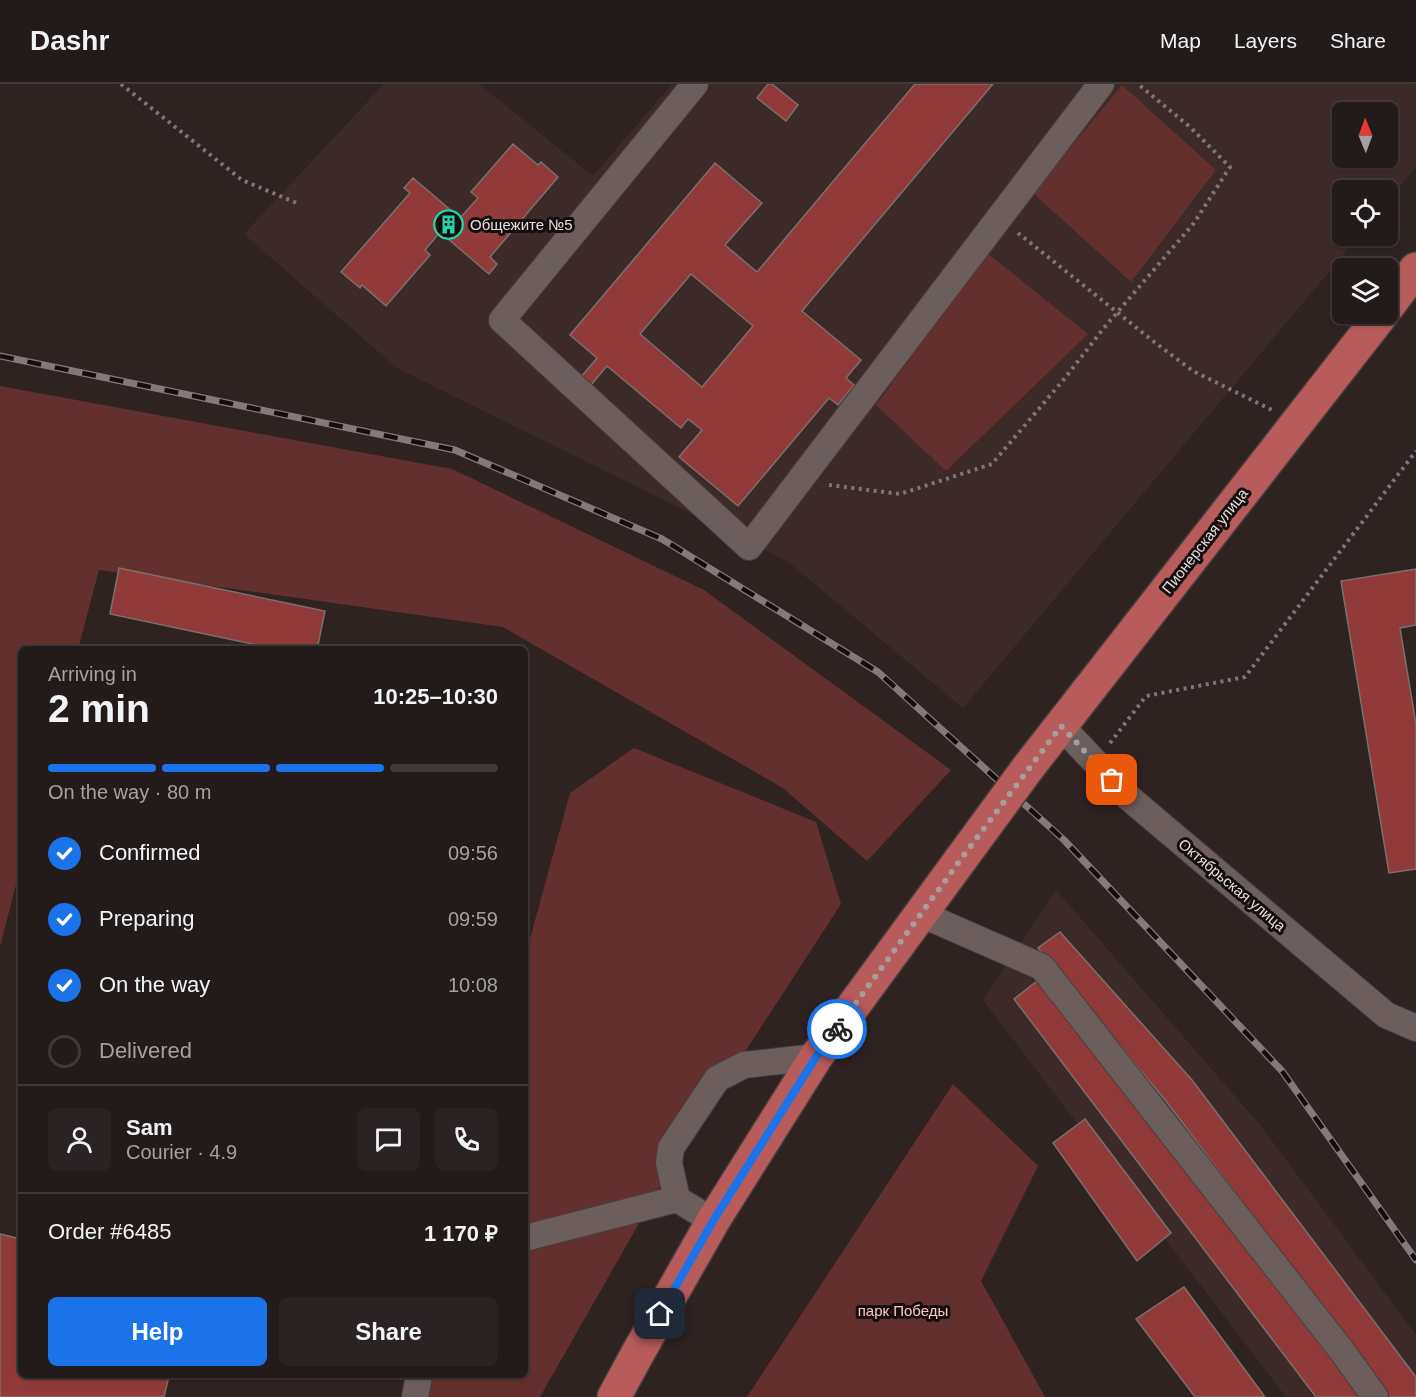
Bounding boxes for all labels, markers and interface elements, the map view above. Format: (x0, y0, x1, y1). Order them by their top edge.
text: Dashr (30, 25, 109, 56)
text: Map (1160, 29, 1201, 52)
text: Layers (1234, 29, 1297, 52)
text: Share (1330, 29, 1386, 52)
north arrow (1332, 102, 1398, 168)
map controls (1332, 102, 1398, 324)
button: locate (1332, 180, 1398, 246)
building icon: Общежите №5 (433, 209, 465, 241)
place label: Общежите №5 (470, 216, 573, 233)
button: layers (1332, 258, 1398, 324)
street label: Пионерская улица (1158, 484, 1251, 597)
text: Arriving in (48, 663, 137, 685)
text: 10:25–10:30 (373, 684, 498, 709)
text: 2 min (48, 687, 150, 730)
pin (1086, 754, 1137, 805)
icon: bag (1095, 763, 1128, 796)
text: On the way · 80 m (48, 781, 211, 803)
street label: Октябрьская улица (1175, 835, 1290, 935)
icon: check (48, 837, 81, 870)
text: Confirmed (99, 840, 200, 865)
text: 09:56 (448, 842, 498, 864)
icon: check (48, 903, 81, 936)
text: Preparing (99, 906, 194, 931)
text: 09:59 (448, 908, 498, 930)
icon: check (48, 969, 81, 1002)
text: On the way (99, 972, 210, 997)
text: 10:08 (448, 974, 498, 996)
courier (807, 999, 867, 1059)
icon: bike (821, 1013, 854, 1046)
text: Delivered (99, 1038, 192, 1063)
button: person (48, 1108, 111, 1171)
button: chat (357, 1108, 420, 1171)
button: phone (435, 1108, 498, 1171)
text: Sam (126, 1115, 172, 1140)
text: Courier · 4.9 (126, 1141, 237, 1163)
text: Order #6485 (48, 1219, 172, 1244)
text: 1 170 ₽ (424, 1221, 498, 1246)
pin (634, 1288, 685, 1339)
button: Help (48, 1297, 267, 1366)
button: Share (279, 1297, 498, 1366)
icon: home (643, 1297, 676, 1330)
park label: парк Победы (858, 1302, 948, 1319)

